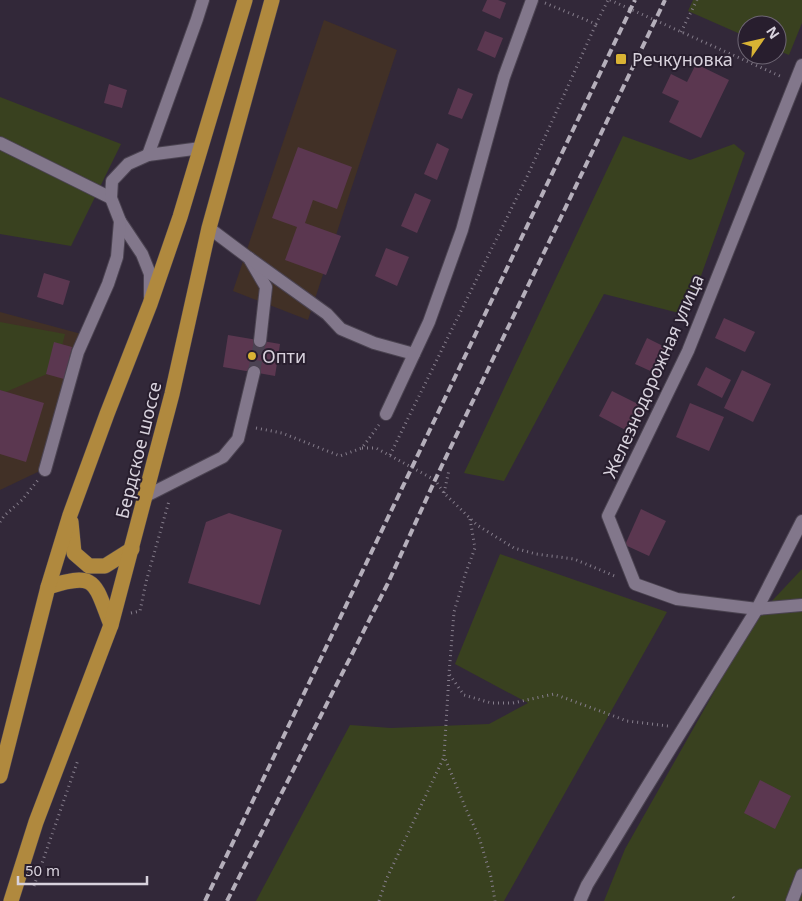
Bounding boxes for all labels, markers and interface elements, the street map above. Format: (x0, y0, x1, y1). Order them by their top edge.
north arrow (737, 15, 787, 65)
text: N (762, 22, 784, 42)
place label: Речкуновка (632, 47, 733, 71)
marker: Речкуновка (614, 52, 628, 66)
street label: Железнодорожная улица (597, 270, 709, 482)
place label: Опти (262, 344, 306, 368)
marker: Опти (246, 350, 258, 362)
street label: Бердское шоссе (109, 379, 167, 521)
scale bar (18, 854, 146, 886)
text: 50 m (25, 860, 60, 880)

